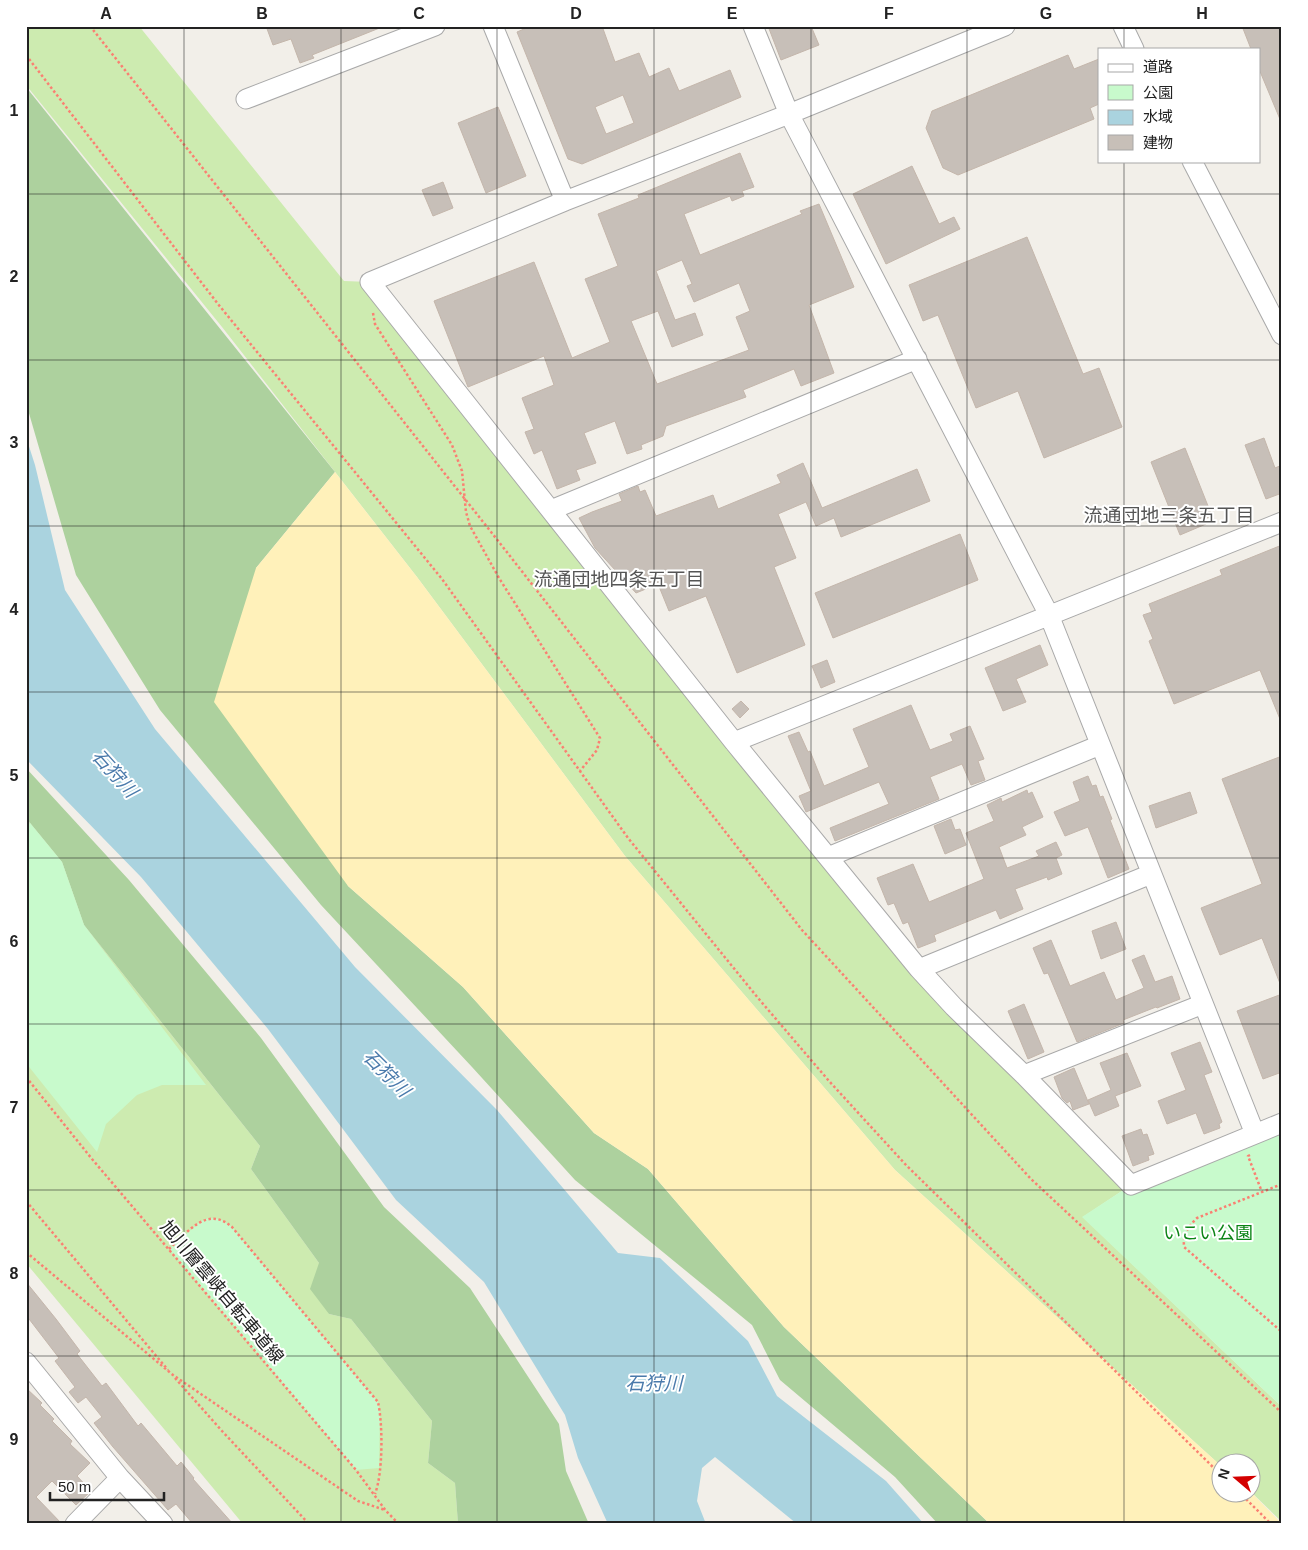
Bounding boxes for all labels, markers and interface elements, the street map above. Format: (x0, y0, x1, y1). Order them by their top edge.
text: A (100, 5, 112, 22)
text: B (256, 5, 268, 22)
text: C (413, 5, 425, 22)
text: D (570, 5, 582, 22)
text: E (727, 5, 738, 22)
text: F (884, 5, 894, 22)
text: G (1040, 5, 1052, 22)
text: H (1196, 5, 1208, 22)
legend (1098, 48, 1260, 162)
text: 道路 (1143, 58, 1173, 75)
text: 公園 (1143, 84, 1173, 101)
text: 1 (10, 102, 19, 119)
text: 水域 (1143, 108, 1173, 125)
text: 建物 (1143, 134, 1173, 151)
text: 2 (10, 268, 19, 285)
text: 3 (10, 434, 19, 451)
district label: 流通団地三条五丁目 (1083, 505, 1255, 526)
district label: 流通団地四条五丁目 (533, 569, 705, 590)
text: 4 (10, 601, 19, 618)
water label: 石狩川 (88, 745, 143, 803)
text: 5 (10, 767, 19, 784)
text: 6 (10, 933, 19, 950)
water label: 石狩川 (359, 1046, 416, 1102)
text: 7 (10, 1099, 19, 1116)
street label: 旭川層雲峡自転車道線 (156, 1217, 288, 1367)
park label: いこい公園 (1163, 1223, 1253, 1243)
text: 8 (10, 1265, 19, 1282)
water label: 石狩川 (625, 1373, 684, 1394)
text: 9 (10, 1431, 19, 1448)
north arrow (1210, 1452, 1260, 1502)
text: N (1214, 1466, 1233, 1481)
scale bar (50, 1470, 164, 1502)
text: 50 m (58, 1478, 91, 1495)

